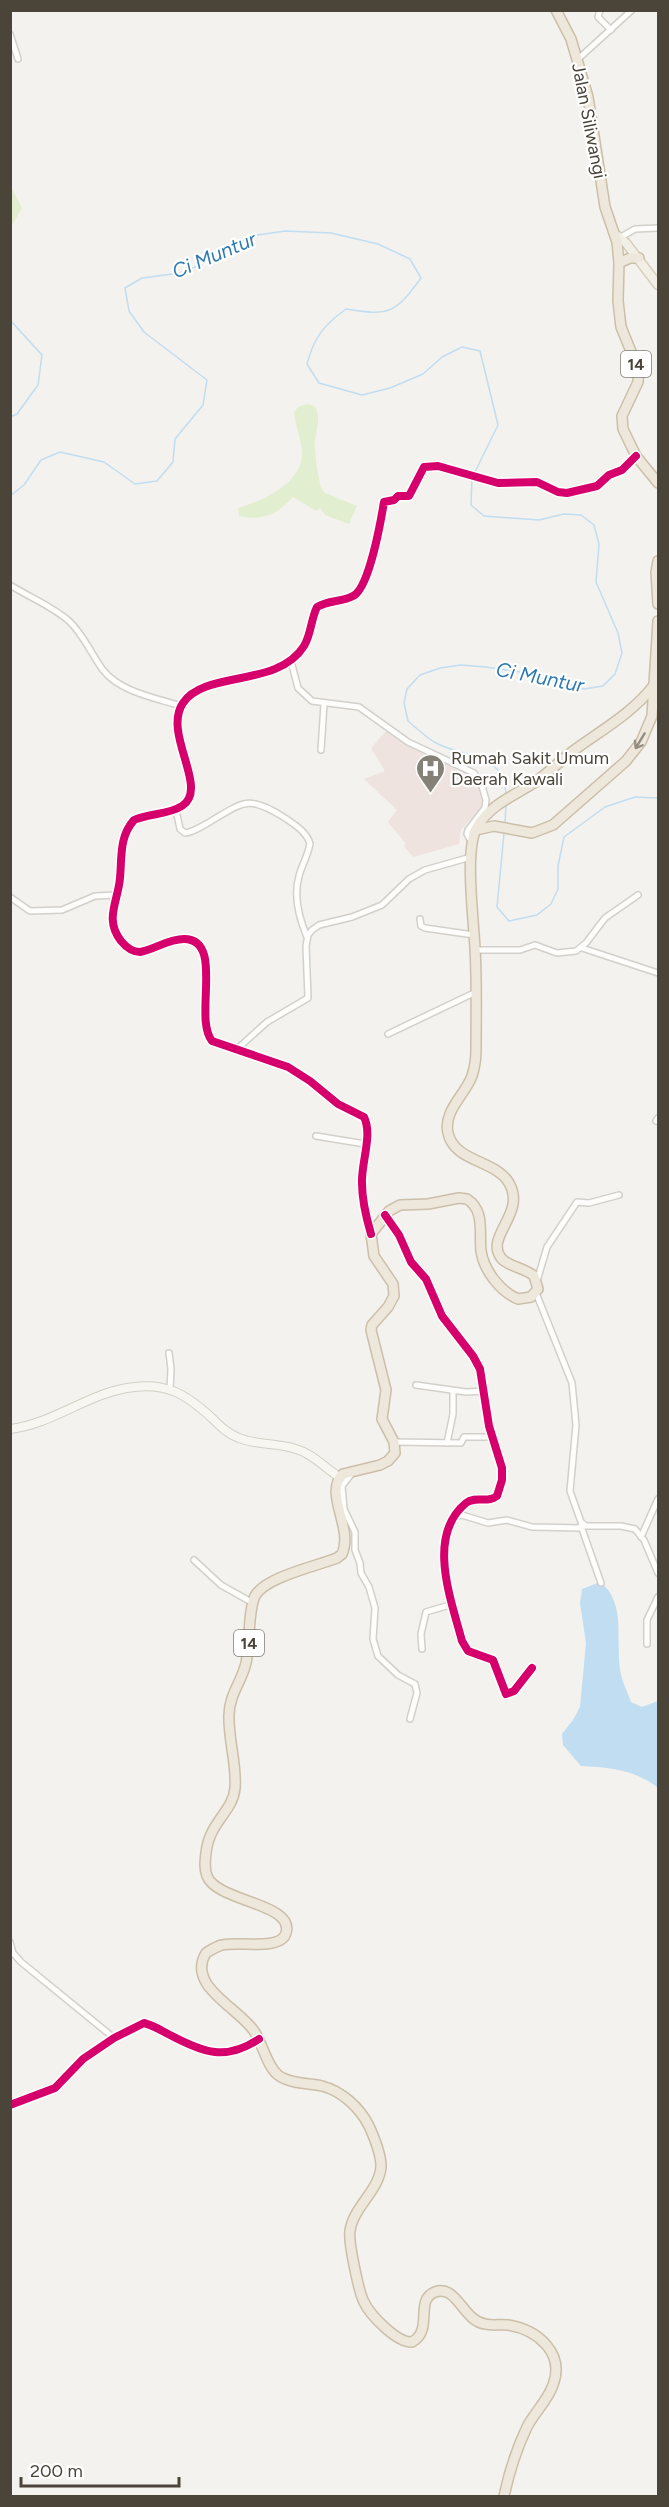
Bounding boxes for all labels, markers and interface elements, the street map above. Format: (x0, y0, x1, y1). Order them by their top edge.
street label: Jalan Siliwangi (567, 61, 611, 181)
water label: Ci Muntur (168, 226, 261, 283)
road number: 14 (621, 351, 651, 377)
water label: Ci Muntur (494, 657, 587, 697)
one-way arrow (634, 732, 646, 749)
place label: Rumah Sakit Umum Daerah Kawali (451, 747, 609, 790)
hospital icon: Rumah Sakit Umum Daerah Kawali (414, 752, 446, 794)
road number: 14 (234, 1630, 264, 1656)
scale bar (21, 2450, 178, 2488)
text: 200 m (30, 2460, 83, 2482)

